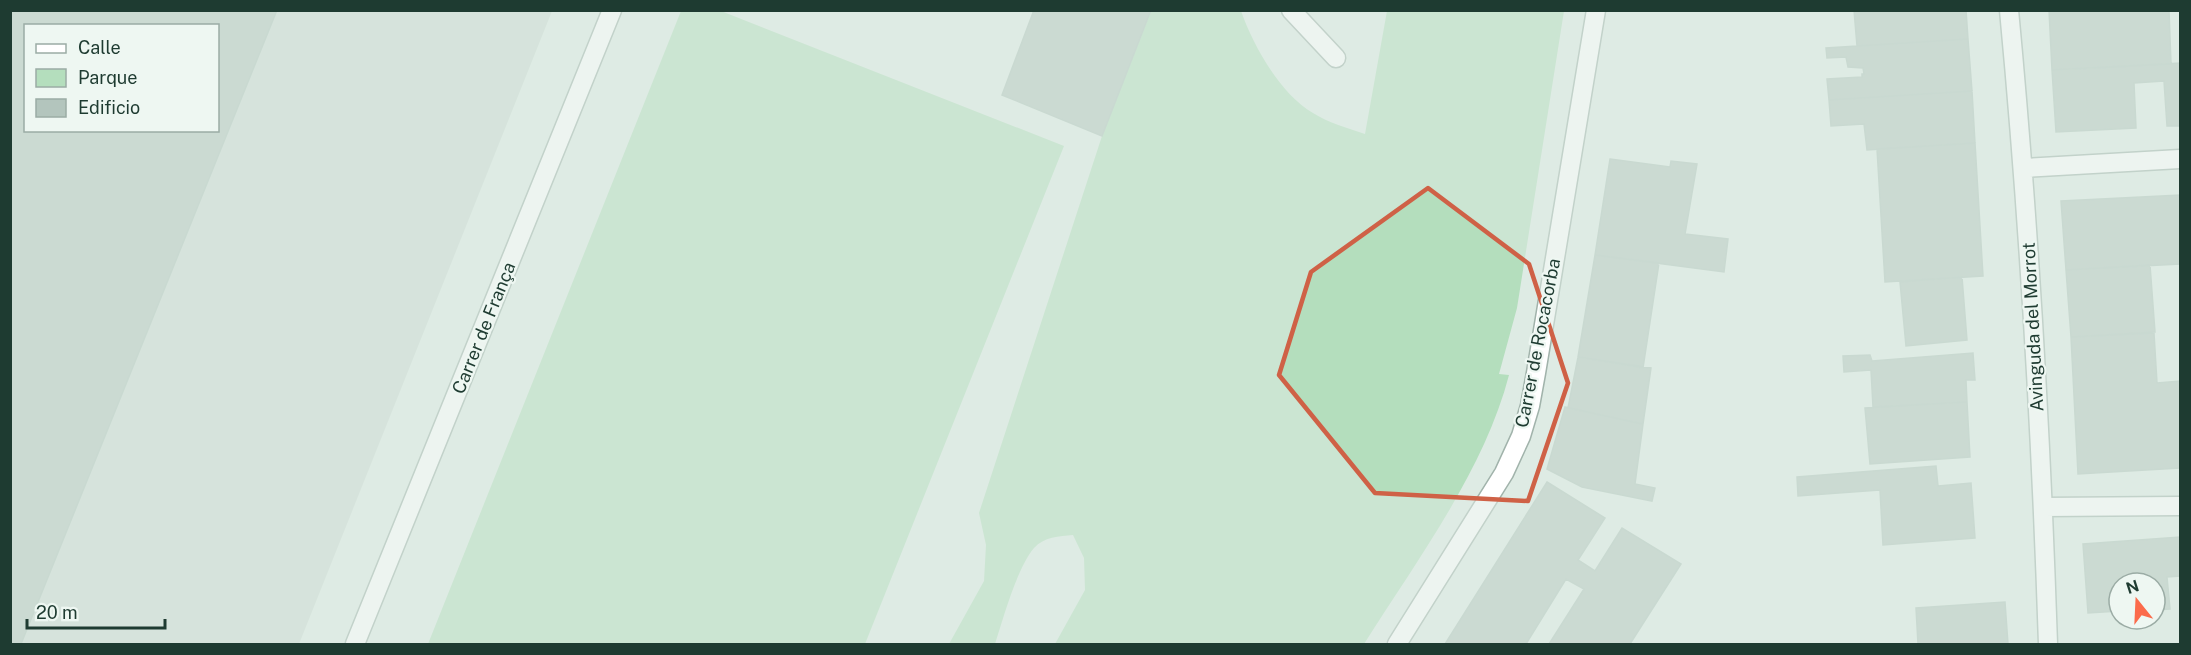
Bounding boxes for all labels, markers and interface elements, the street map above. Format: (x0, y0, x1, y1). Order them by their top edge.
legend (24, 24, 219, 132)
text: Calle (78, 37, 121, 58)
text: Parque (78, 67, 138, 88)
text: Edificio (78, 97, 140, 118)
street label: Avinguda del Morrot (2018, 242, 2047, 412)
street label: Carrer de Rocacorba (1511, 257, 1564, 429)
street label: Carrer de França (448, 259, 520, 397)
north arrow (2107, 571, 2167, 631)
text: N (2124, 576, 2141, 598)
scale bar (27, 592, 165, 630)
text: 20 m (36, 602, 78, 623)

